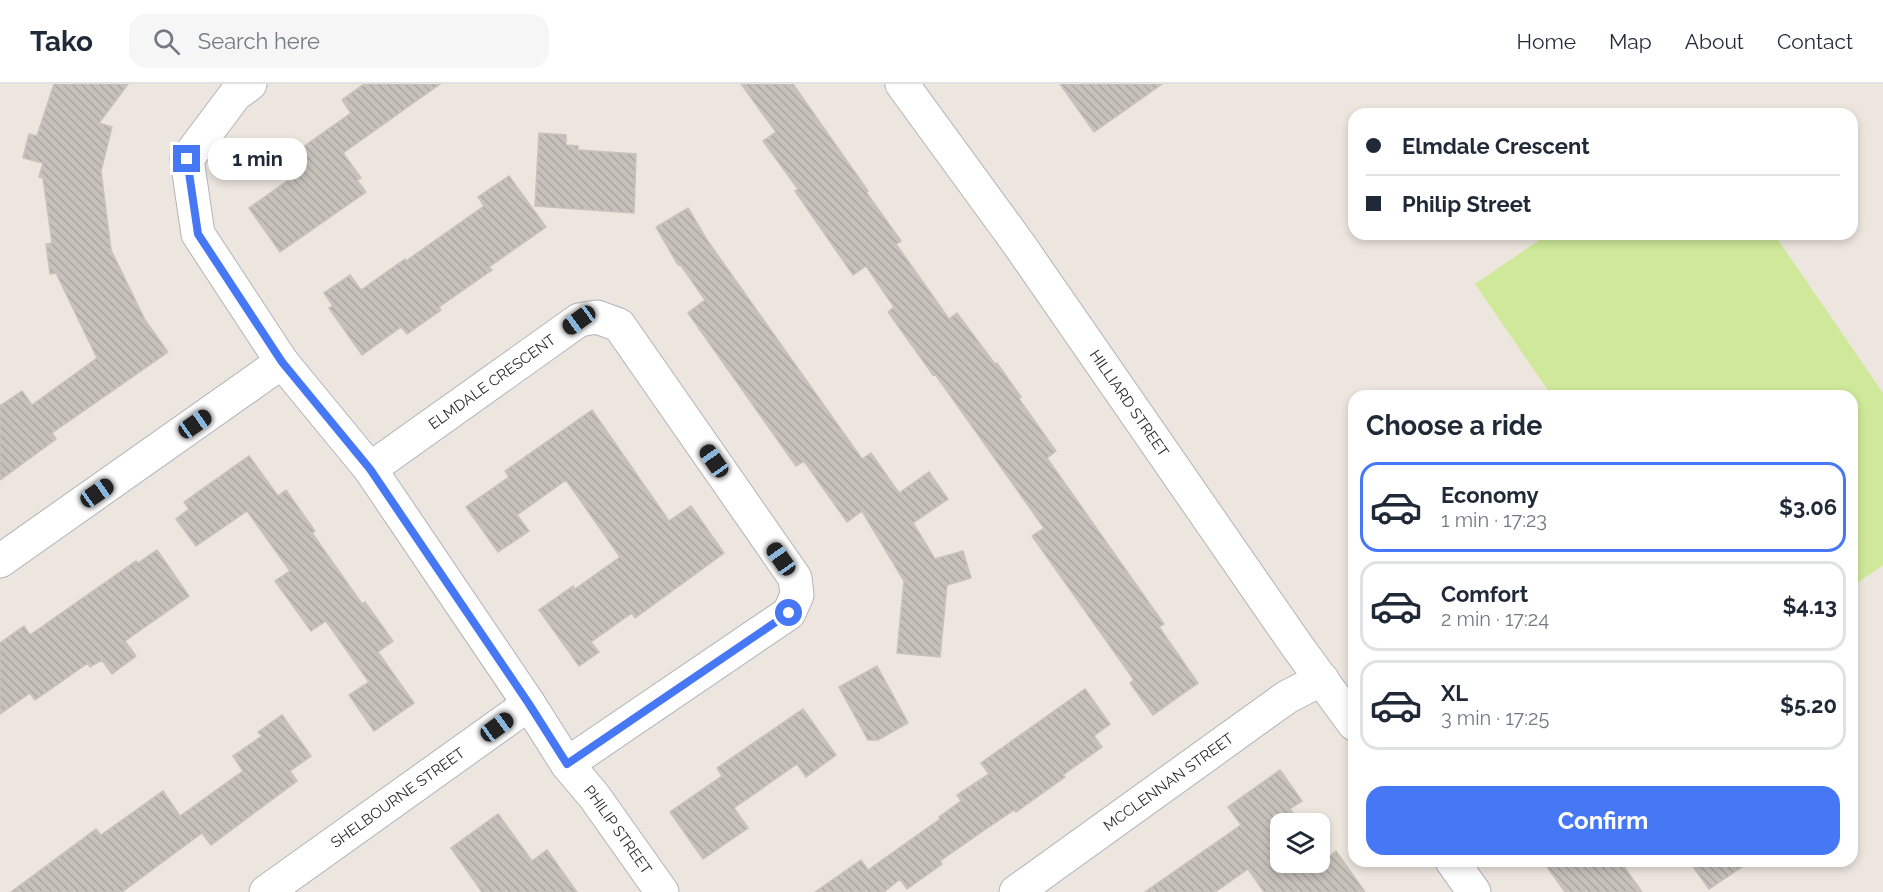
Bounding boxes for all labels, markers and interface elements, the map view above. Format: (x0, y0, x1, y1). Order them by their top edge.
search box (129, 14, 549, 68)
text: Tako (30, 25, 93, 58)
icon: search (150, 25, 183, 58)
text: Search here (198, 28, 320, 54)
text: Home (1517, 29, 1576, 54)
text: Map (1609, 29, 1652, 54)
text: About (1685, 29, 1744, 54)
text: Contact (1777, 29, 1853, 54)
text: Elmdale Crescent (1402, 133, 1590, 159)
callout: 1 min (208, 138, 307, 180)
route end (173, 145, 200, 172)
text: 1 min (232, 147, 283, 171)
text: Philip Street (1402, 191, 1531, 217)
car (559, 302, 599, 338)
street label: ELMDALE CRESCENT (425, 331, 559, 433)
street label: HILLIARD STREET (1086, 347, 1172, 460)
car (175, 406, 215, 442)
text: Choose a ride (1366, 410, 1542, 441)
car (696, 441, 732, 481)
car (77, 475, 117, 511)
icon: car (1369, 480, 1423, 534)
text: Economy (1441, 482, 1539, 508)
text: $3.06 (1779, 494, 1837, 520)
text: 1 min · 17:23 (1441, 508, 1547, 532)
car (763, 539, 799, 579)
icon: car (1369, 579, 1423, 633)
text: Comfort (1441, 581, 1528, 607)
text: $4.13 (1782, 593, 1837, 619)
route start (775, 599, 802, 626)
text: 2 min · 17:24 (1441, 607, 1549, 631)
icon: car (1369, 678, 1423, 732)
text: XL (1441, 680, 1468, 706)
text: $5.20 (1780, 692, 1837, 718)
text: 3 min · 17:25 (1441, 706, 1549, 730)
car (477, 709, 517, 745)
street label: MCCLENNAN STREET (1100, 729, 1237, 835)
street label: SHELBOURNE STREET (327, 744, 468, 852)
street label: PHILIP STREET (580, 782, 656, 878)
button: Confirm (1366, 786, 1840, 855)
map controls (1270, 813, 1330, 873)
button: layers (1270, 813, 1330, 873)

